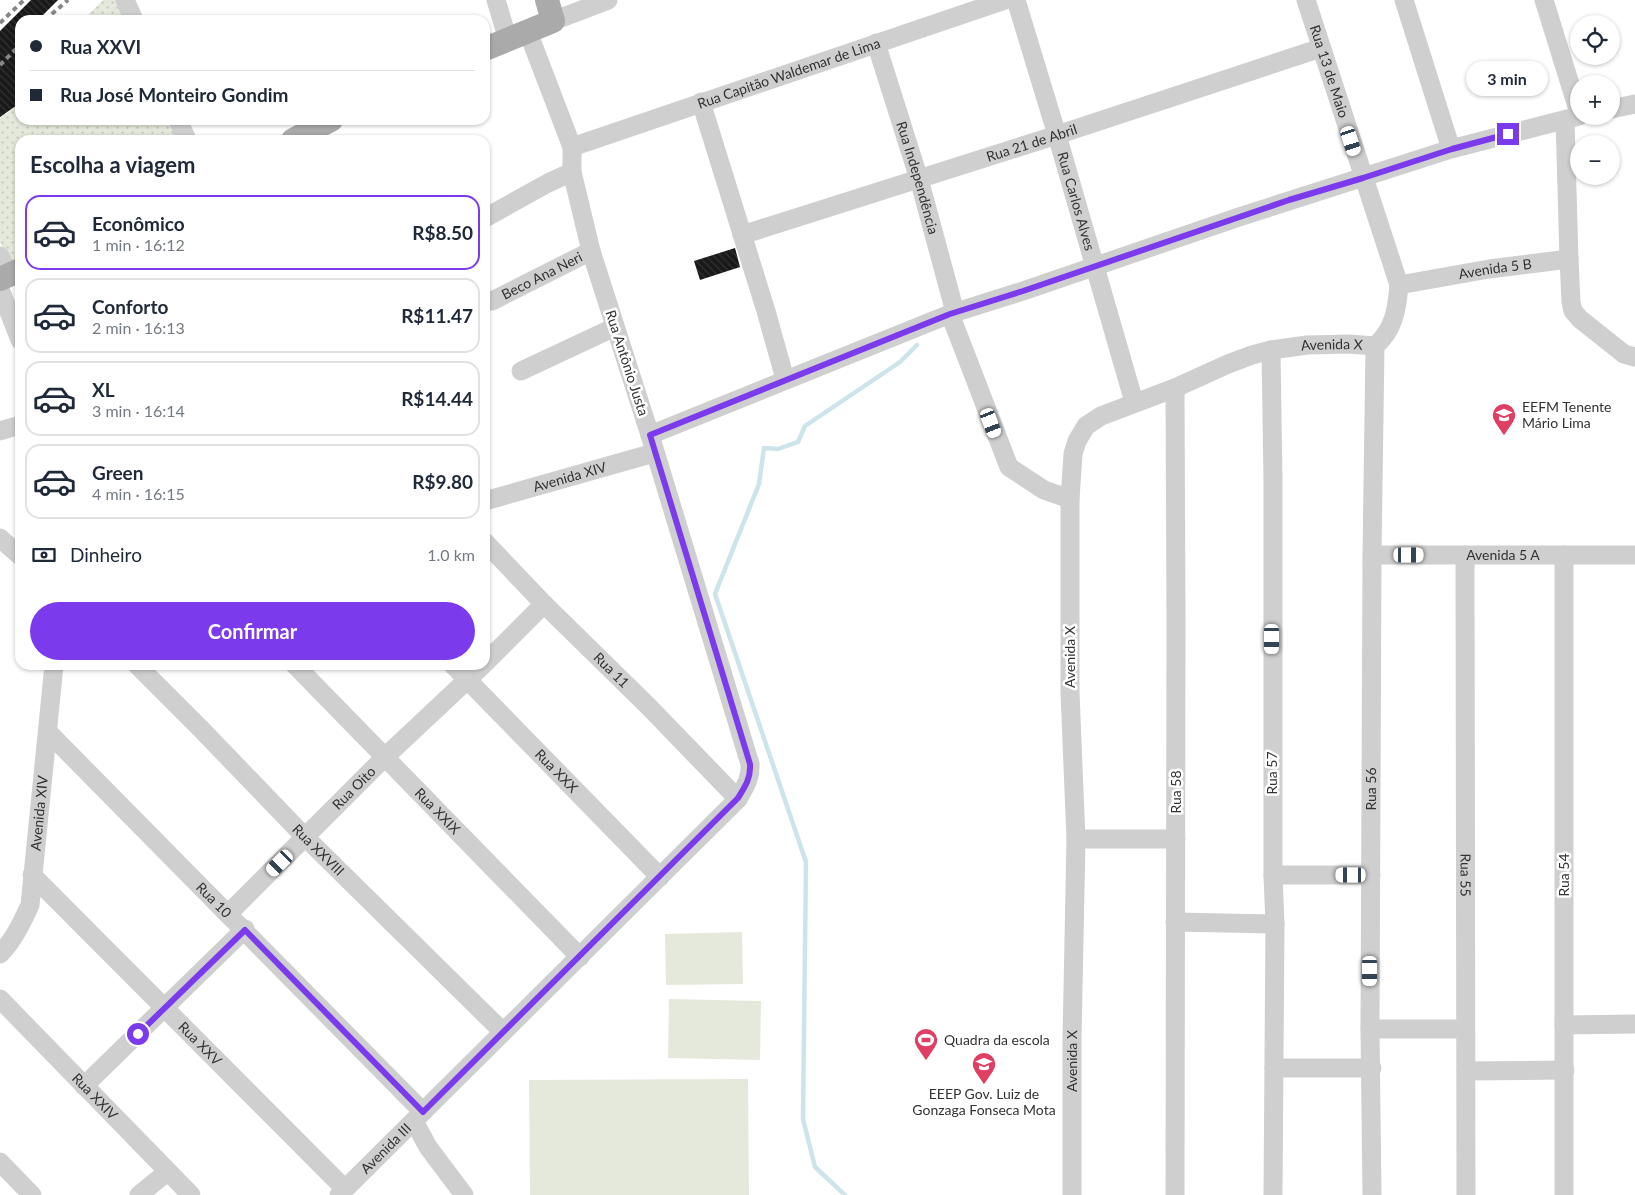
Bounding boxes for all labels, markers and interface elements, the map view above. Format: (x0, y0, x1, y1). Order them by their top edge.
map controls (1570, 15, 1620, 185)
button: locate (1570, 15, 1620, 65)
street label: Rua 13 de Maio (1307, 23, 1353, 120)
street label: Rua Capitão Waldemar de Lima (695, 34, 882, 112)
text: Rua XXVI (60, 35, 141, 58)
callout: 3 min (1467, 62, 1549, 96)
text: 3 min (1487, 69, 1527, 88)
button: + (1570, 75, 1620, 125)
text: Rua José Monteiro Gondim (60, 83, 288, 106)
street label: Rua Independência (893, 119, 943, 236)
street label: Rua 21 de Abril (984, 120, 1079, 165)
route end (1497, 123, 1519, 145)
car (1339, 124, 1362, 158)
button: − (1570, 135, 1620, 185)
street label: Rua Carlos Alves (1054, 150, 1099, 252)
text: Escolha a viagem (30, 151, 196, 178)
icon: car (32, 210, 77, 255)
text: Econômico (92, 212, 185, 235)
text: R$8.50 (412, 221, 473, 244)
text: 1 min · 16:12 (92, 235, 185, 254)
street label: Beco Ana Neri (499, 248, 585, 303)
street label: Avenida 5 B (1457, 255, 1533, 282)
icon: car (32, 293, 77, 338)
text: Conforto (92, 295, 168, 318)
text: R$11.47 (401, 304, 473, 327)
street label: Rua Antônio Justa (602, 308, 653, 418)
text: 2 min · 16:13 (92, 318, 185, 337)
street label: Avenida X (1299, 335, 1363, 354)
icon: car (32, 376, 77, 421)
text: XL (92, 378, 115, 401)
text: R$14.44 (401, 387, 473, 410)
place label: EEFM Tenente Mário Lima (1522, 398, 1612, 431)
text: 3 min · 16:14 (92, 401, 185, 420)
school or university icon: EEFM Tenente Mário Lima (1491, 402, 1517, 436)
car (978, 406, 1003, 440)
street label: Avenida XIV (531, 458, 609, 495)
icon: car (32, 459, 77, 504)
text: Green (92, 461, 143, 484)
text: R$9.80 (412, 470, 473, 493)
text: 4 min · 16:15 (92, 484, 185, 503)
icon: cash (30, 541, 58, 569)
text: Dinheiro (70, 543, 142, 566)
text: 1.0 km (427, 545, 475, 564)
street label: Avenida 5 A (1466, 546, 1540, 563)
car (1394, 548, 1424, 563)
button: Confirmar (30, 602, 475, 660)
car (1264, 624, 1279, 654)
street label: Avenida X (1061, 626, 1078, 688)
street label: Rua 11 (590, 649, 633, 691)
street label: Rua XXX (532, 745, 582, 796)
street label: Rua 57 (1263, 751, 1280, 795)
street label: Rua Oito (328, 763, 379, 813)
street label: Rua 56 (1362, 767, 1379, 811)
street label: Rua 58 (1167, 770, 1184, 814)
street label: Avenida XIV (26, 774, 51, 852)
street label: Rua XXIX (411, 784, 464, 837)
street label: Rua XXVIII (289, 820, 348, 879)
car (264, 847, 295, 879)
street label: Rua 55 (1457, 853, 1475, 897)
street label: Rua 54 (1555, 853, 1572, 897)
car (1336, 868, 1366, 883)
street label: Rua 10 (193, 878, 235, 921)
car (1362, 956, 1377, 986)
street label: Rua XXV (175, 1018, 226, 1069)
route start (127, 1023, 149, 1045)
sports icon: Quadra da escola (913, 1027, 939, 1061)
street label: Avenida X (1063, 1030, 1080, 1092)
place label: Quadra da escola (944, 1031, 1050, 1048)
school or university icon: EEEP Gov. Luiz de Gonzaga Fonseca Mota (971, 1051, 997, 1085)
street label: Rua XXIV (69, 1069, 122, 1123)
place label: EEEP Gov. Luiz de Gonzaga Fonseca Mota (912, 1085, 1056, 1118)
street label: Avenida III (357, 1119, 414, 1177)

